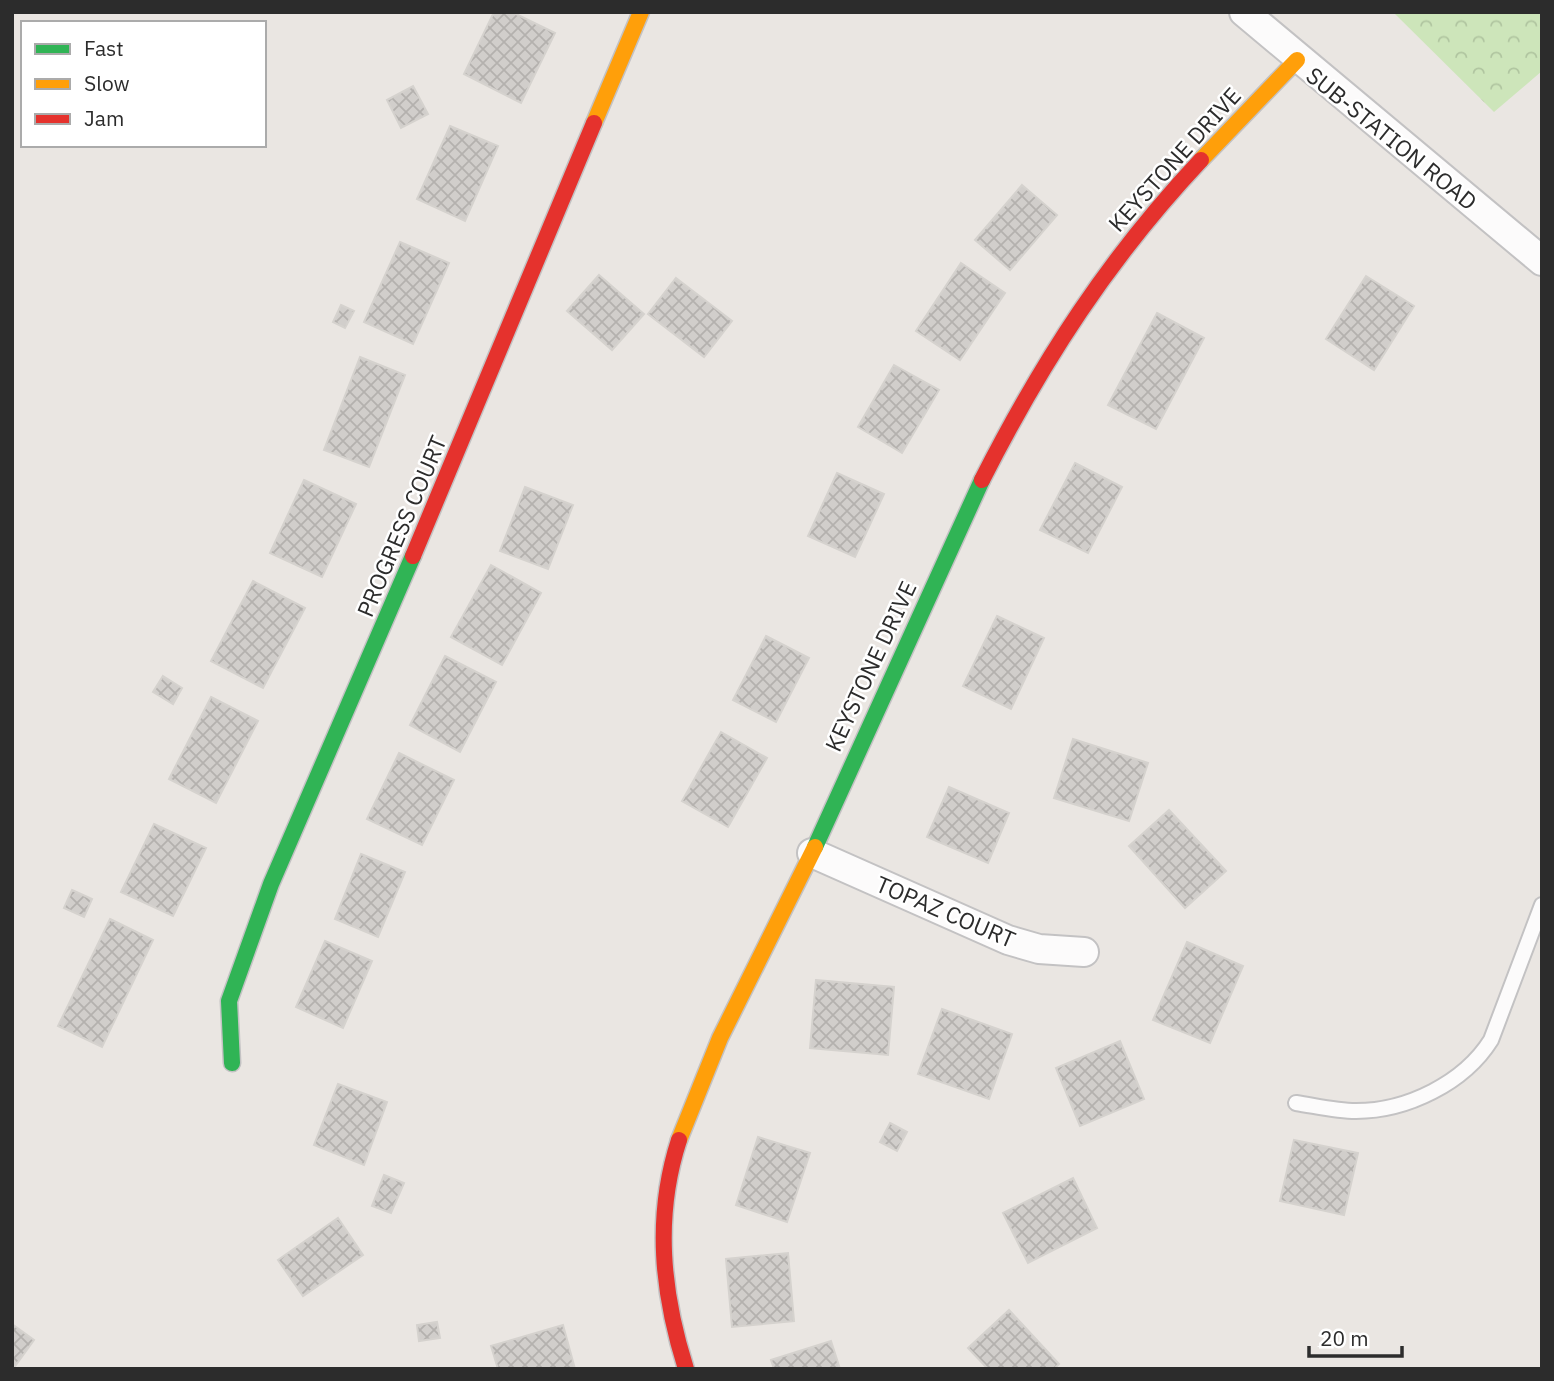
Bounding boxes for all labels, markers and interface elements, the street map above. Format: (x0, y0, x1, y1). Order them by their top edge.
legend (21, 21, 266, 147)
text: Fast (84, 34, 124, 62)
street label: SUB-STATION ROAD (1300, 60, 1484, 216)
text: Slow (84, 69, 130, 97)
street label: KEYSTONE DRIVE (1101, 80, 1247, 238)
text: Jam (84, 104, 124, 132)
street label: PROGRESS COURT (349, 431, 453, 621)
street label: KEYSTONE DRIVE (817, 576, 923, 756)
street label: TOPAZ COURT (872, 868, 1020, 954)
scale bar (1309, 1314, 1402, 1358)
text: 20 m (1320, 1324, 1369, 1352)

